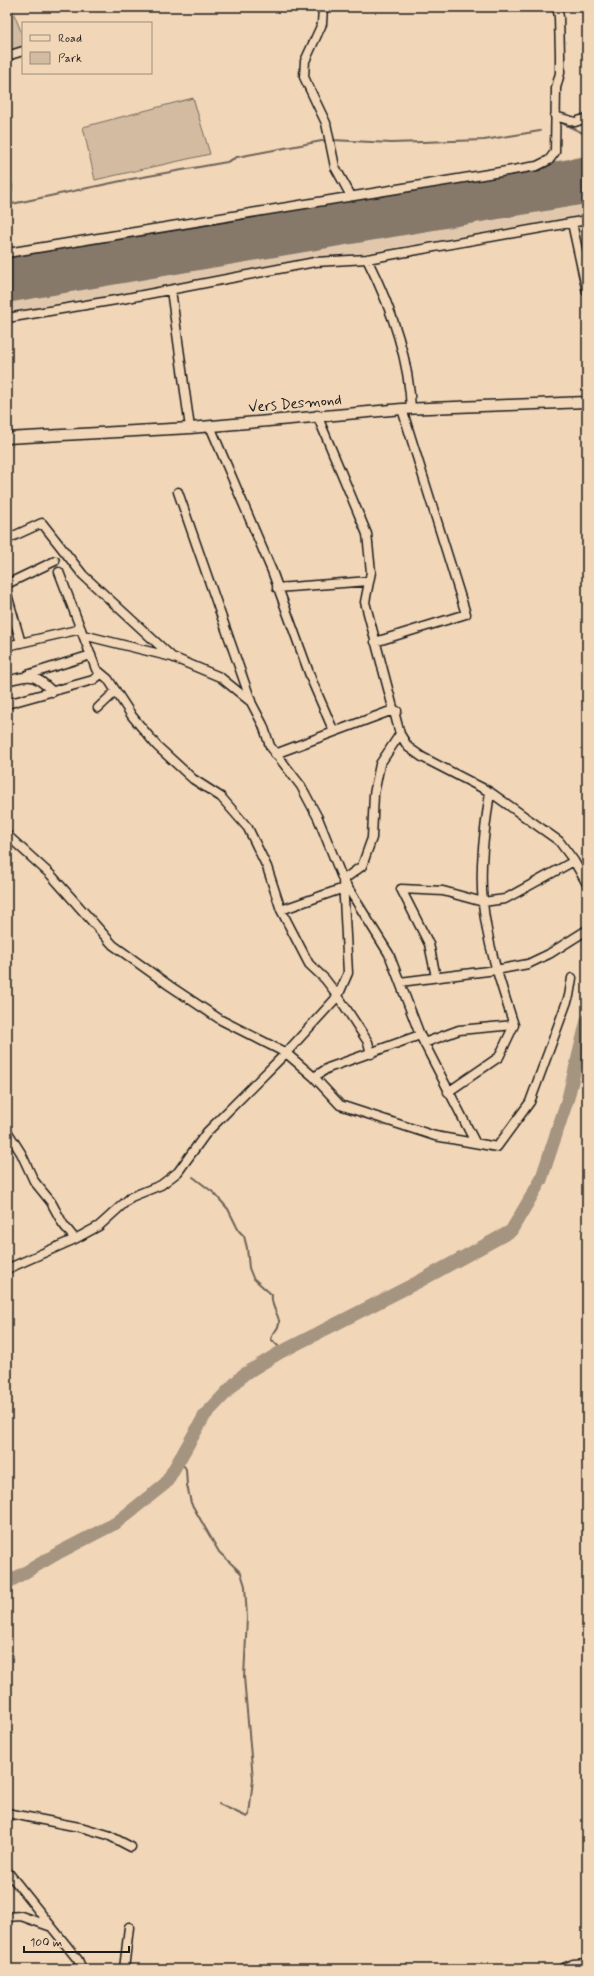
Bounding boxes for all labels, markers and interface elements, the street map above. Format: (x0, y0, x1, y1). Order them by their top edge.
legend (22, 22, 152, 74)
text: Road (58, 31, 82, 47)
text: Park (58, 51, 82, 67)
street label: Vers Desmond (248, 390, 343, 418)
scale bar (24, 1928, 129, 1954)
text: 100 m (30, 1935, 62, 1951)

